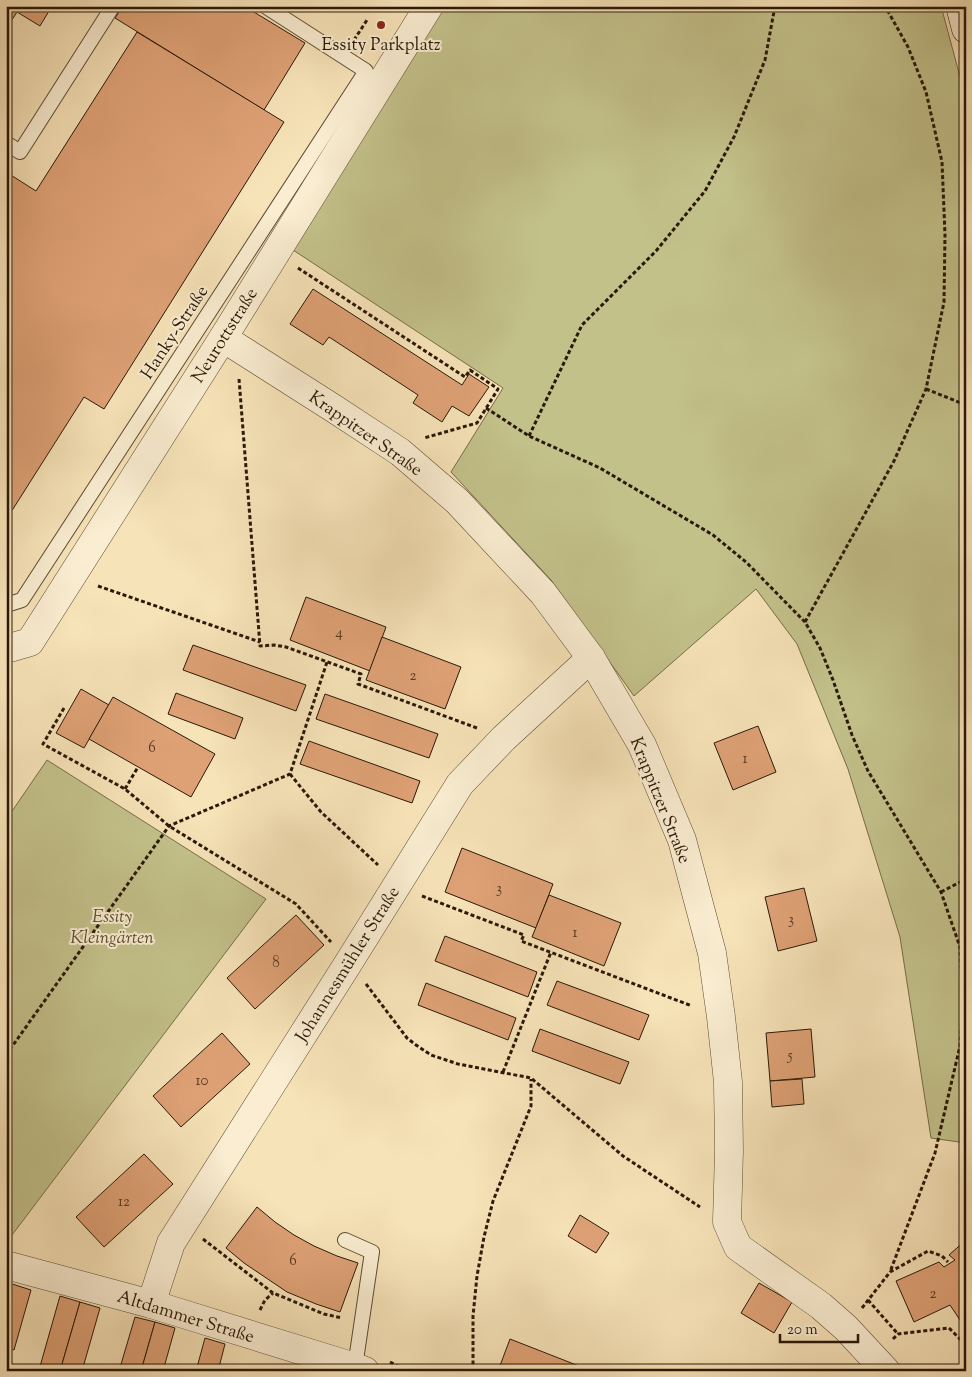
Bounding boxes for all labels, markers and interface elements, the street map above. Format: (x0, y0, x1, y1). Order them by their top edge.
marker: Essity Parkplatz (375, 19, 387, 31)
place label: Essity Parkplatz (321, 33, 441, 59)
street label: Hanky-Straße (136, 281, 216, 385)
street label: Neurottstraße (186, 283, 265, 389)
street label: Krappitzer Straße (302, 386, 427, 484)
house number: 4 (335, 623, 343, 644)
house number: 2 (409, 666, 417, 687)
street label: Krappitzer Straße (622, 734, 696, 868)
house number: 6 (148, 738, 156, 759)
house number: 1 (742, 749, 748, 770)
house number: 3 (496, 879, 502, 900)
street label: Johannesmühler Straße (290, 882, 407, 1049)
park label: Essity Kleingärten (70, 905, 154, 952)
house number: 3 (788, 910, 794, 931)
house number: 1 (572, 923, 578, 944)
house number: 8 (272, 953, 280, 974)
house number: 5 (786, 1046, 793, 1067)
house number: 10 (196, 1071, 209, 1092)
house number: 12 (118, 1192, 130, 1213)
house number: 6 (289, 1251, 297, 1272)
house number: 2 (929, 1284, 937, 1305)
street label: Altdammer Straße (114, 1285, 257, 1351)
scale bar (780, 1312, 857, 1344)
text: 20 m (787, 1320, 818, 1341)

